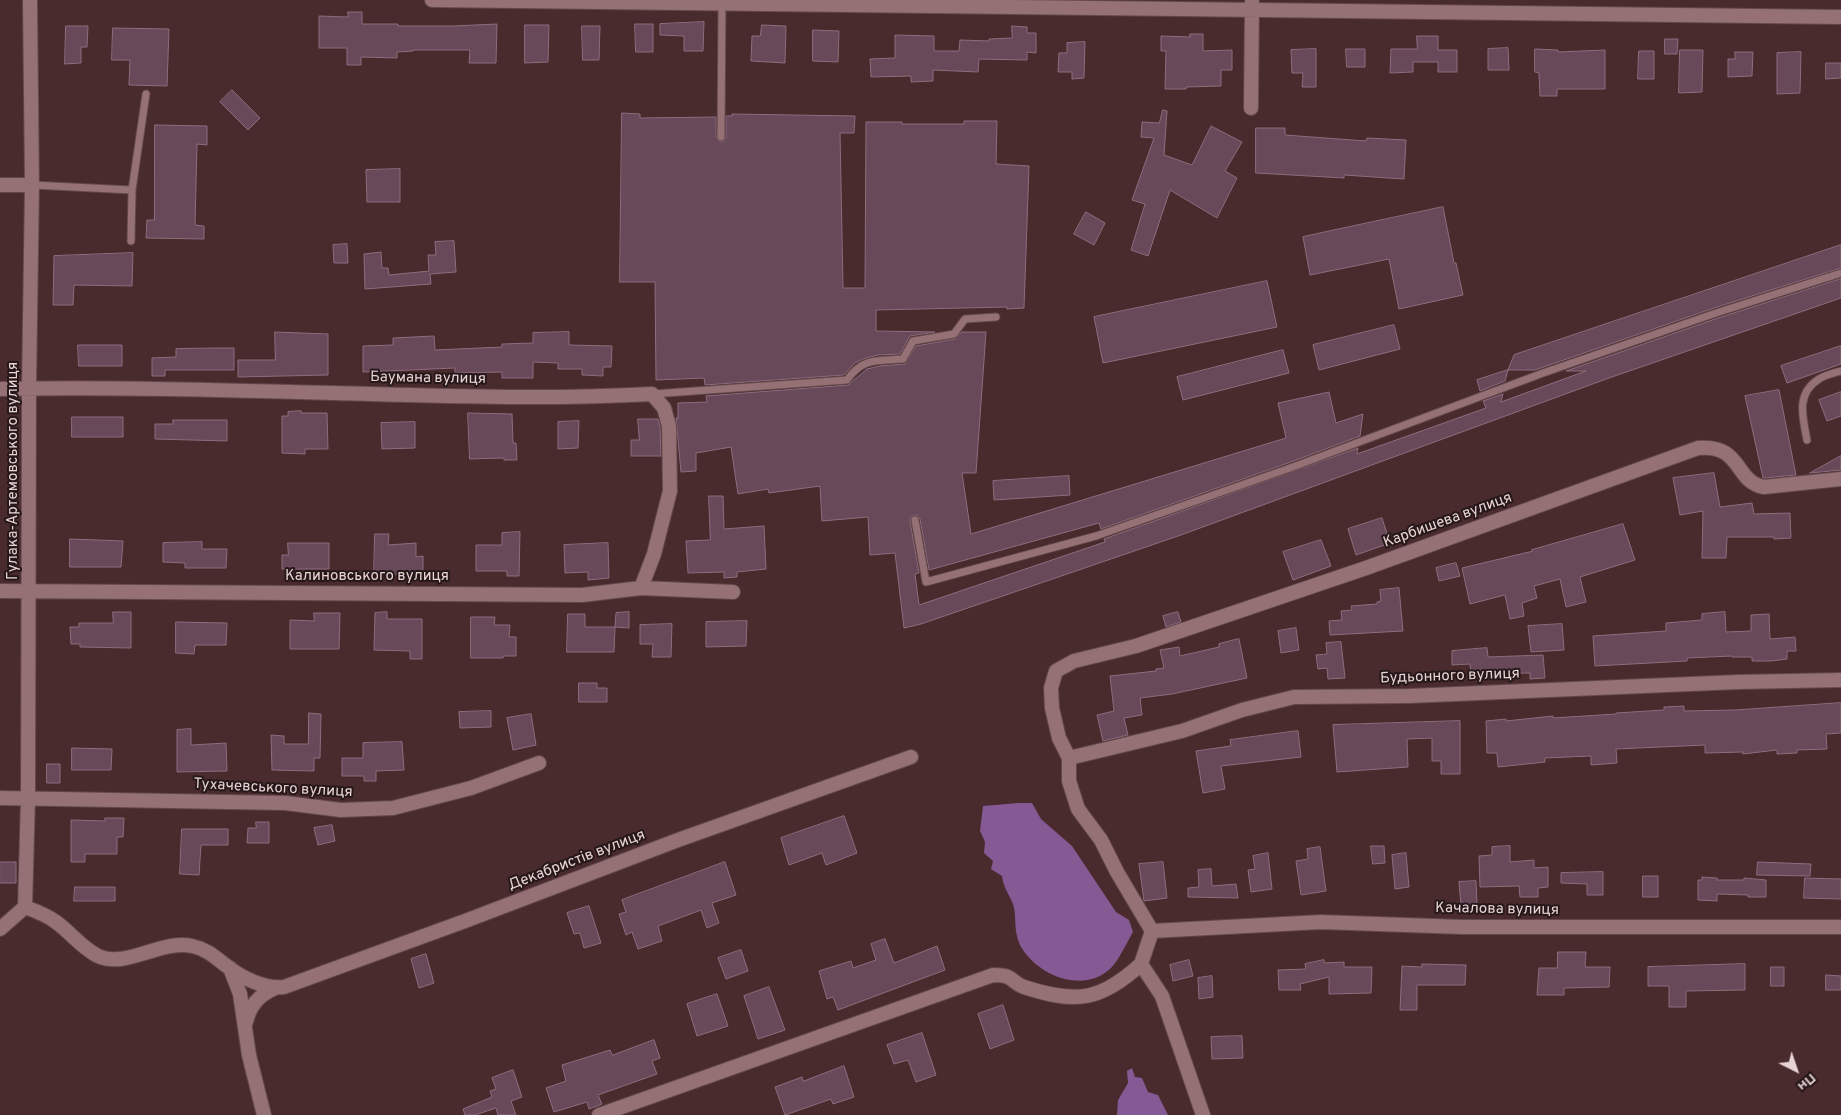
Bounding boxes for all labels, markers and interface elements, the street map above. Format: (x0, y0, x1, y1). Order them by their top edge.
street label: Гулака-Артемовського вулиця (5, 362, 23, 580)
street label: Баумана вулиця (370, 369, 486, 389)
street label: Карбишева вулиця (1381, 489, 1515, 553)
street label: Калиновського вулиця (285, 568, 449, 586)
street label: Будьонного вулиця (1380, 666, 1520, 688)
street label: Тухачевського вулиця (193, 776, 353, 802)
street label: Декабристів вулиця (506, 827, 648, 895)
street label: Качалова вулиця (1435, 900, 1559, 920)
north arrow (1771, 1045, 1821, 1095)
text: Пн (1793, 1069, 1819, 1094)

